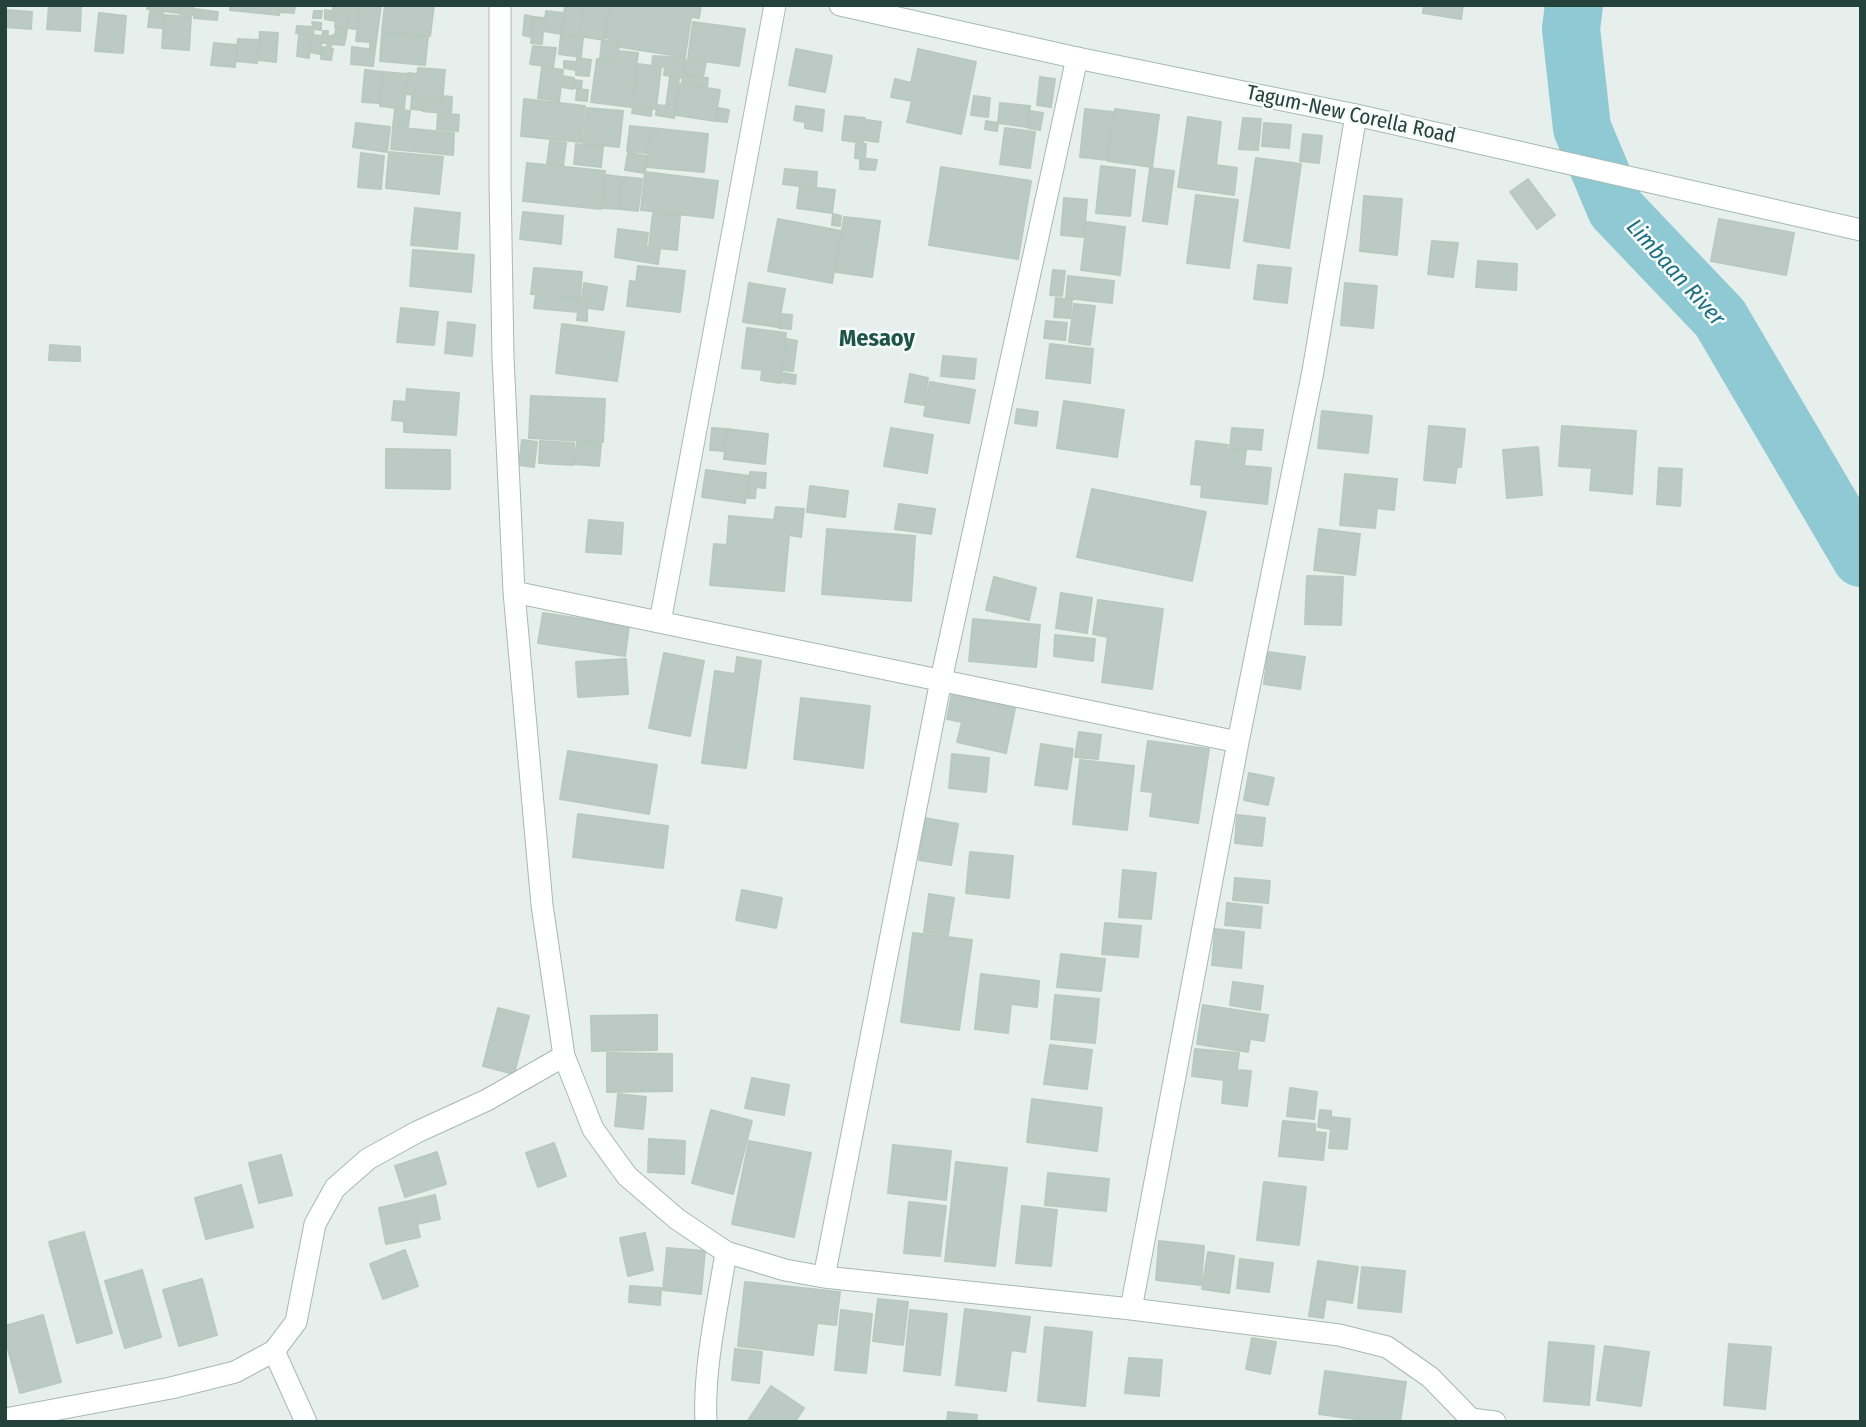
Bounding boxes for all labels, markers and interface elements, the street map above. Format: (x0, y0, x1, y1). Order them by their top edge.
street label: Tagum-New Corella Road (1244, 81, 1458, 149)
water label: Limbaan River (1620, 214, 1730, 332)
district label: Mesaoy (839, 325, 915, 353)

